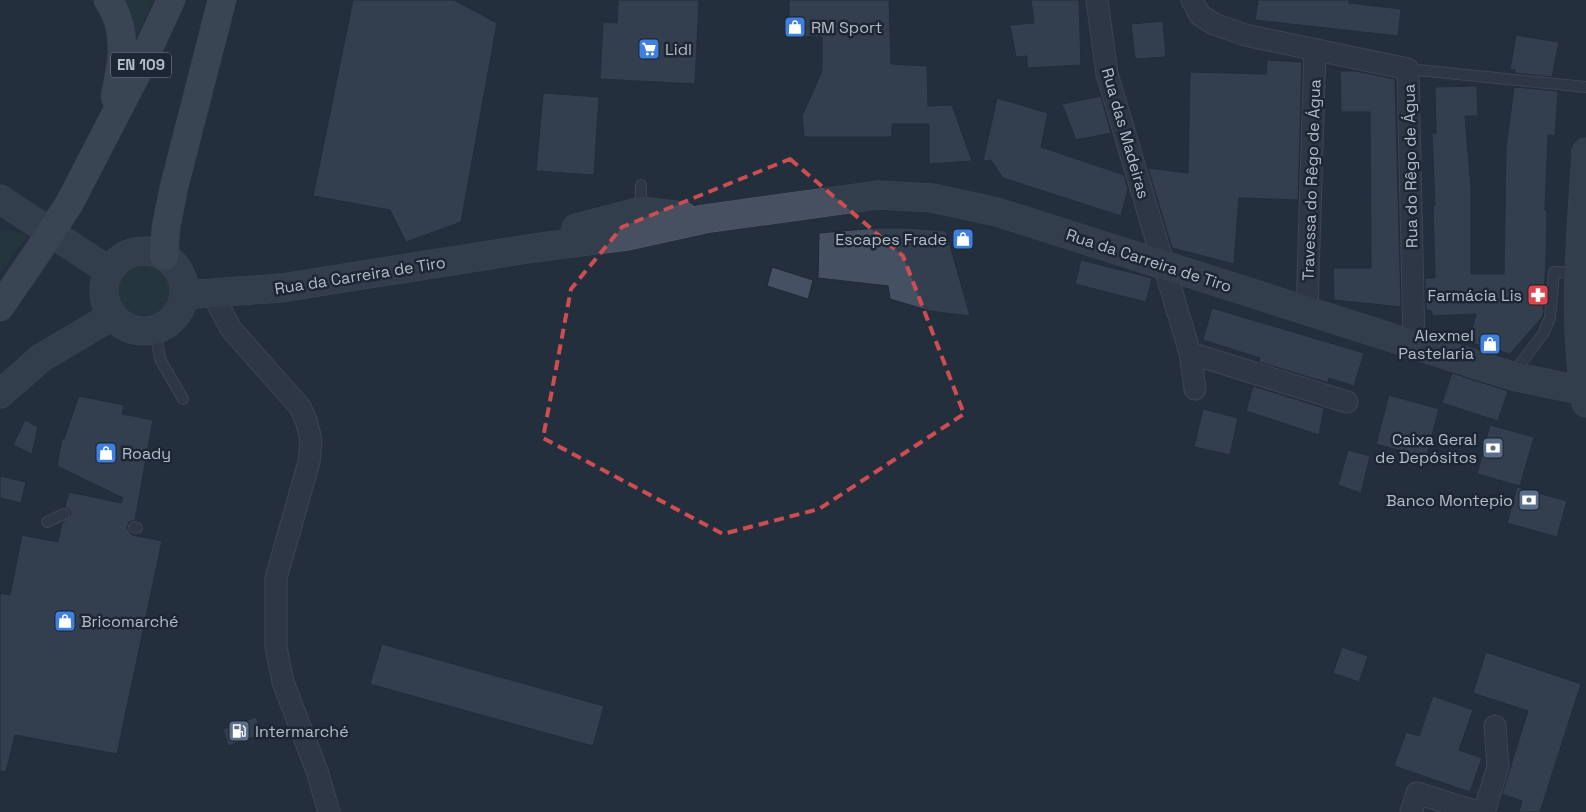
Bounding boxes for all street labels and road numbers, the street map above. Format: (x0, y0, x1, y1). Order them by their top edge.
road number: EN 109 (111, 52, 171, 78)
street label: Rua das Madeiras (1097, 65, 1154, 201)
street label: Travessa do Rêgo de Água (1297, 79, 1326, 281)
street label: Rua do Rêgo de Água (1399, 84, 1422, 248)
street label: Rua da Carreira de Tiro (1063, 224, 1234, 297)
street label: Rua da Carreira de Tiro (273, 252, 447, 299)

